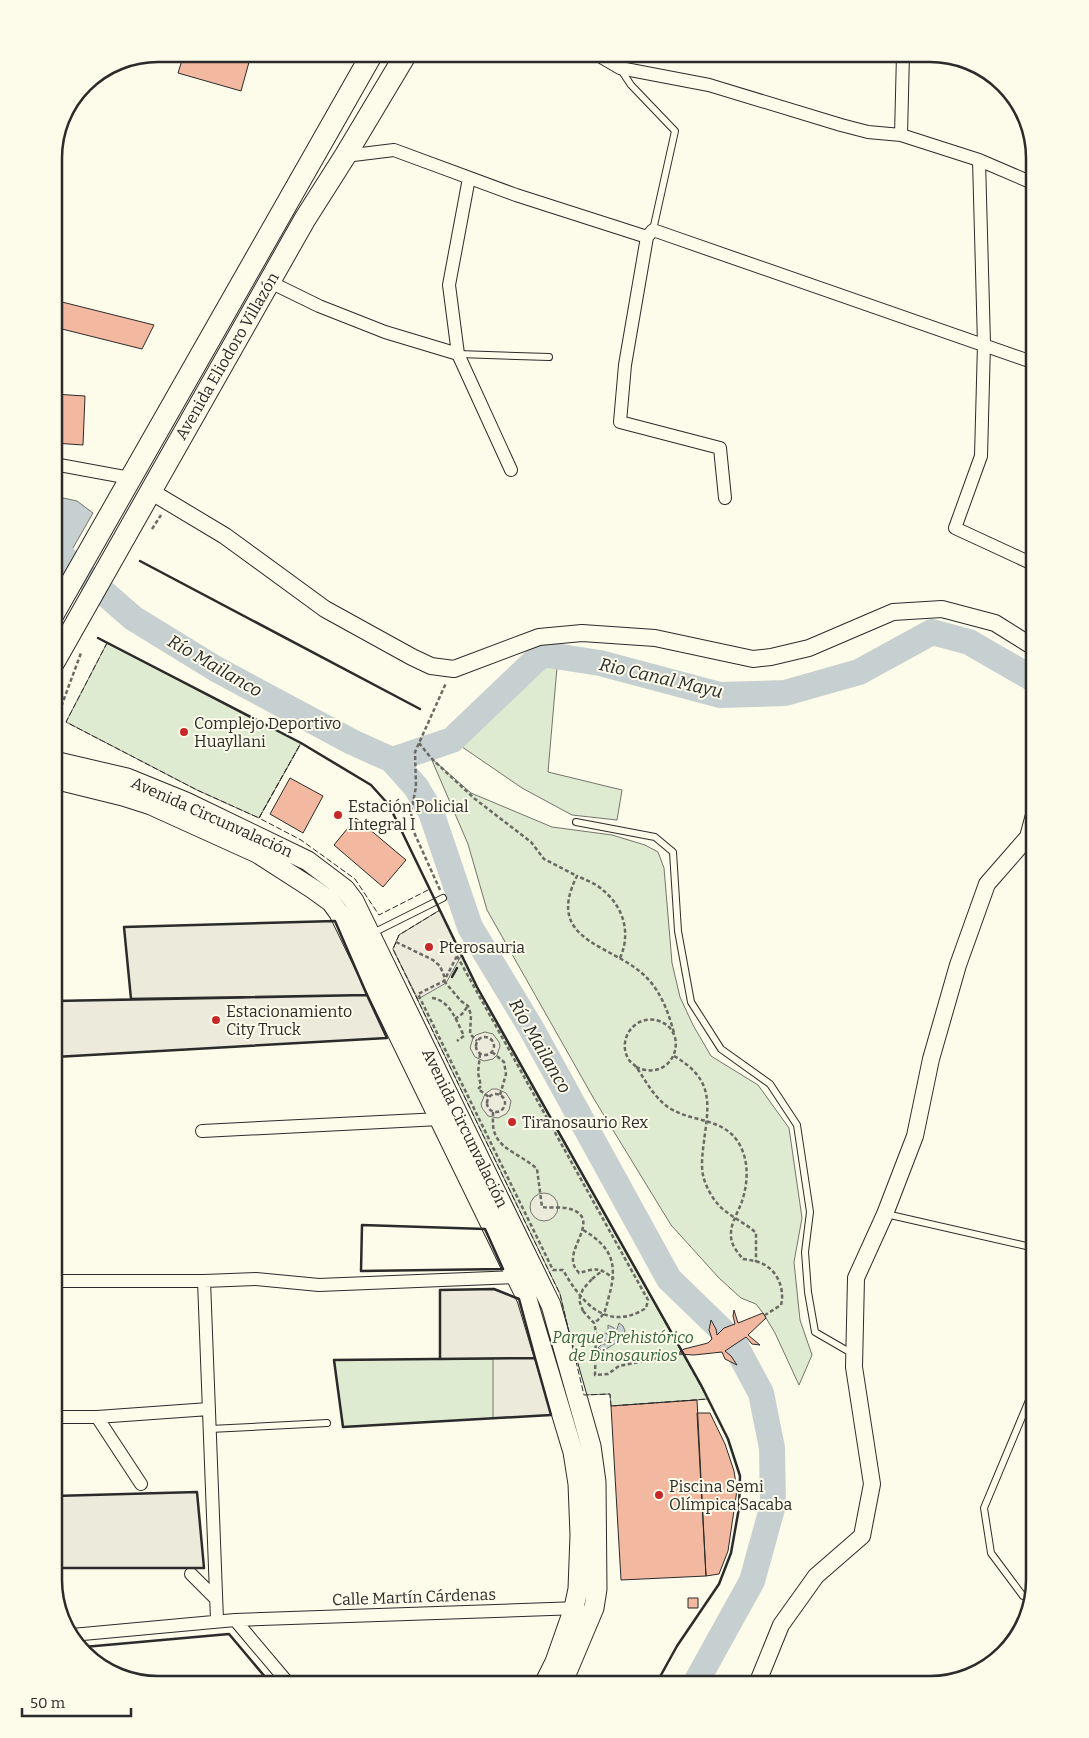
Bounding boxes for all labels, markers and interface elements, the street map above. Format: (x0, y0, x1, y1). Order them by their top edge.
street label: Avenida Eliodoro Villazón (171, 269, 283, 443)
water label: Río Mailanco (164, 630, 266, 702)
water label: Rio Canal Mayu (597, 653, 725, 703)
place label: Complejo Deportivo Huayllani (194, 714, 341, 751)
marker: Complejo Deportivo Huayllani (178, 726, 190, 738)
street label: Avenida Circunvalación (128, 773, 296, 861)
place label: Estación Policial Integral I (348, 797, 469, 834)
marker: Estación Policial Integral I (332, 809, 344, 821)
place label: Pterosauria (439, 938, 525, 957)
marker: Pterosauria (423, 941, 435, 953)
water label: Río Mailanco (504, 995, 576, 1097)
place label: Estacionamiento City Truck (226, 1002, 352, 1039)
marker: Estacionamiento City Truck (210, 1014, 222, 1026)
street label: Avenida Circunvalación (418, 1045, 512, 1211)
place label: Tiranosaurio Rex (522, 1113, 648, 1132)
marker: Tiranosaurio Rex (506, 1116, 518, 1128)
park label: Parque Prehistórico de Dinosaurios (552, 1328, 694, 1365)
place label: Piscina Semi Olímpica Sacaba (669, 1477, 793, 1514)
marker: Piscina Semi Olímpica Sacaba (653, 1489, 665, 1501)
street label: Calle Martín Cárdenas (332, 1585, 496, 1609)
scale bar (22, 1686, 131, 1718)
text: 50 m (30, 1694, 66, 1712)

